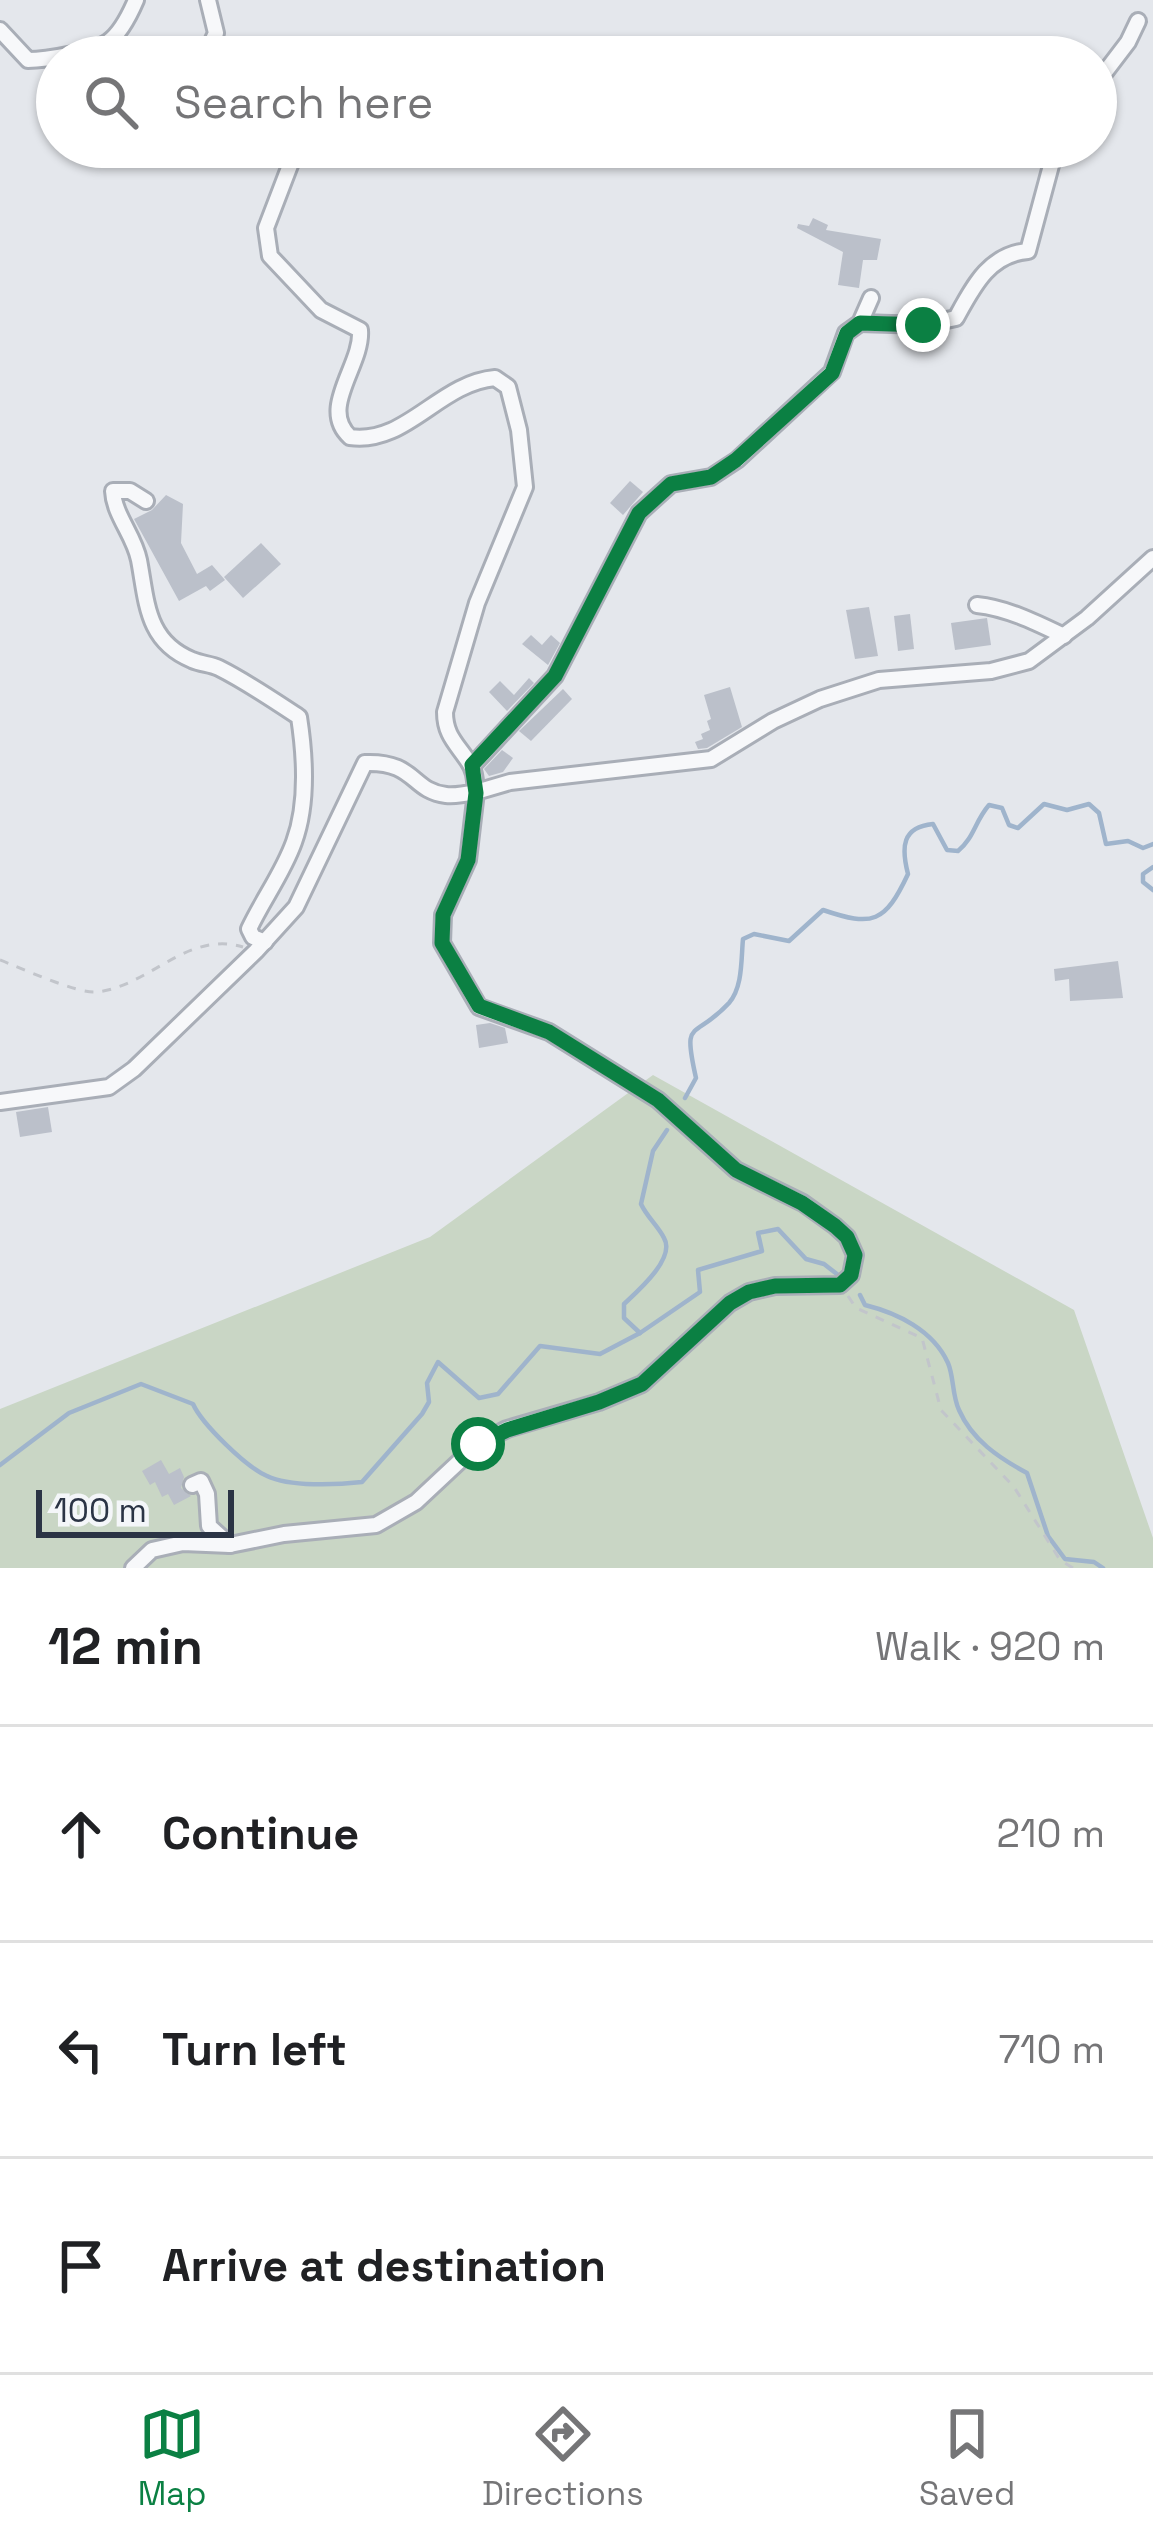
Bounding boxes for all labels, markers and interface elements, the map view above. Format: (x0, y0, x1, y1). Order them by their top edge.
search box (36, 36, 1117, 168)
icon: search (78, 69, 144, 135)
text: Search here (174, 74, 433, 131)
route end (896, 298, 950, 352)
route start (451, 1417, 505, 1471)
scale bar (36, 1484, 234, 1537)
text: 100 m (54, 1490, 147, 1532)
text: 12 min (48, 1614, 203, 1679)
text: Walk · 920 m (875, 1622, 1105, 1671)
icon: ahead (48, 1801, 114, 1867)
text: Continue (162, 1805, 359, 1862)
text: 210 m (997, 1809, 1105, 1858)
icon: left (48, 2017, 114, 2083)
text: Turn left (162, 2021, 347, 2078)
text: 710 m (999, 2025, 1105, 2074)
icon: arrive (48, 2233, 114, 2299)
text: Arrive at destination (162, 2237, 606, 2294)
tab: Map (138, 2401, 206, 2515)
tab: Directions (482, 2401, 644, 2515)
tab: Saved (919, 2401, 1015, 2515)

